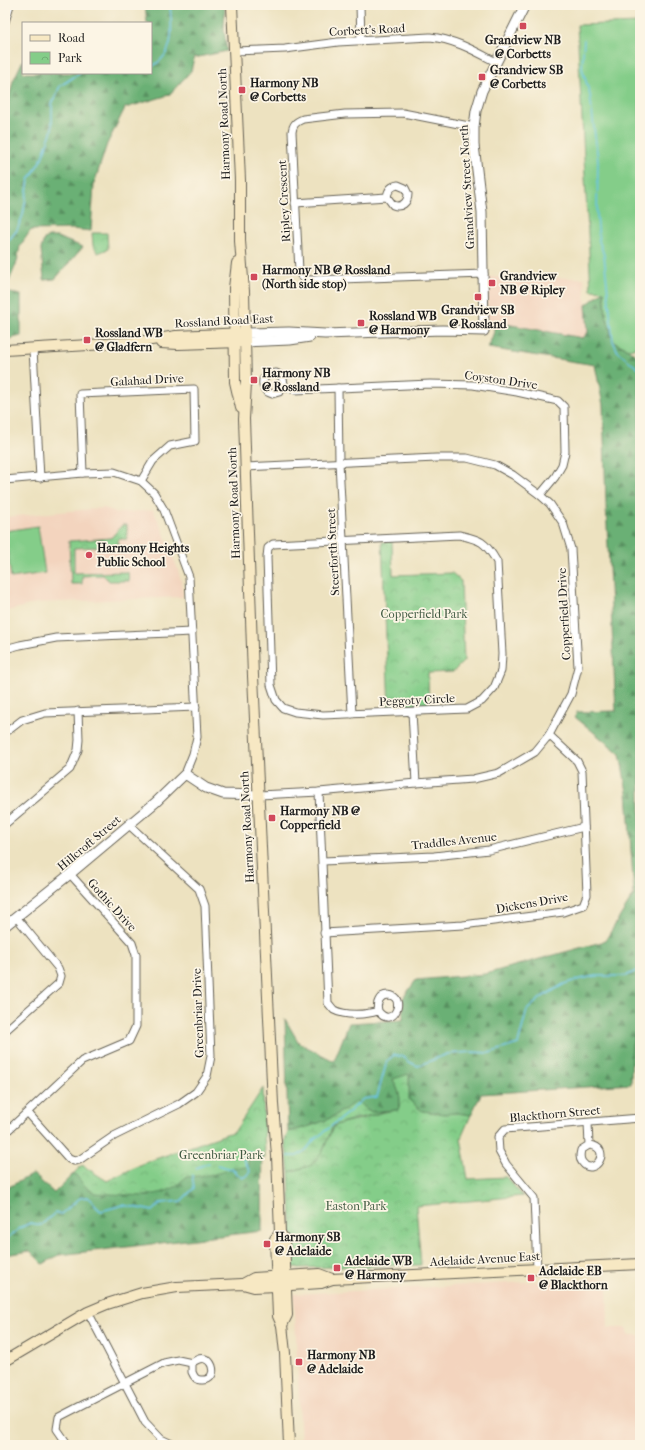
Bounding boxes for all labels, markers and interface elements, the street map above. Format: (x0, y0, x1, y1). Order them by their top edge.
street label: Corbett's Road (329, 21, 406, 39)
marker: Grandview NB @ Corbetts (518, 21, 528, 31)
legend (22, 22, 152, 74)
text: Road (58, 31, 85, 45)
place label: Grandview NB @ Corbetts (485, 33, 561, 61)
text: Park (58, 51, 83, 65)
place label: Grandview SB @ Corbetts (490, 63, 564, 91)
street label: Harmony Road North (215, 68, 233, 180)
marker: Grandview SB @ Corbetts (477, 72, 487, 82)
place label: Harmony NB @ Corbetts (250, 76, 319, 104)
marker: Harmony NB @ Corbetts (237, 85, 247, 95)
street label: Grandview Street North (457, 124, 477, 250)
street label: Ripley Crescent (275, 159, 293, 243)
place label: Harmony NB @ Rossland (North side stop) (262, 263, 391, 292)
place label: Grandview NB @ Ripley (500, 269, 566, 298)
marker: Harmony NB @ Rossland (North side stop) (249, 272, 259, 282)
marker: Grandview NB @ Ripley (487, 278, 497, 288)
marker: Grandview SB @ Rossland (473, 292, 483, 302)
place label: Grandview SB @ Rossland (441, 303, 515, 331)
place label: Rossland WB @ Harmony (369, 309, 437, 338)
street label: Rossland Road East (174, 311, 275, 331)
marker: Rossland WB @ Harmony (356, 318, 366, 328)
place label: Rossland WB @ Gladfern (95, 326, 163, 354)
marker: Rossland WB @ Gladfern (82, 335, 92, 345)
place label: Harmony NB @ Rossland (262, 366, 331, 394)
street label: Coyston Drive (464, 368, 539, 392)
street label: Galahad Drive (110, 371, 184, 389)
marker: Harmony NB @ Rossland (249, 375, 259, 385)
street label: Harmony Road North (225, 447, 243, 559)
street label: Steerforth Street (324, 507, 342, 596)
place label: Harmony Heights Public School (97, 541, 190, 569)
marker: Harmony Heights Public School (84, 550, 94, 560)
street label: Copperfield Drive (555, 567, 573, 661)
park label: Copperfield Park (381, 607, 468, 621)
street label: Peggoty Circle (379, 691, 455, 709)
street label: Harmony Road North (237, 770, 257, 883)
place label: Harmony NB @ Copperfield (280, 804, 360, 833)
street label: Hillcroft Street (54, 812, 124, 874)
marker: Harmony NB @ Copperfield (267, 813, 277, 823)
street label: Traddles Avenue (411, 830, 497, 852)
street label: Gothic Drive (85, 876, 139, 934)
street label: Dickens Drive (495, 890, 569, 916)
street label: Greenbriar Drive (189, 968, 207, 1058)
street label: Blackthorn Street (509, 1103, 602, 1125)
park label: Greenbriar Park (179, 1148, 264, 1162)
park label: Easton Park (326, 1199, 387, 1213)
place label: Harmony SB @ Adelaide (275, 1230, 341, 1258)
marker: Harmony SB @ Adelaide (262, 1239, 272, 1249)
street label: Adelaide Avenue East (428, 1249, 541, 1269)
place label: Adelaide WB @ Harmony (344, 1254, 412, 1283)
marker: Adelaide WB @ Harmony (332, 1263, 342, 1273)
place label: Adelaide EB @ Blackthorn (538, 1264, 609, 1292)
marker: Adelaide EB @ Blackthorn (526, 1273, 536, 1283)
place label: Harmony NB @ Adelaide (307, 1348, 376, 1376)
marker: Harmony NB @ Adelaide (294, 1357, 304, 1367)

